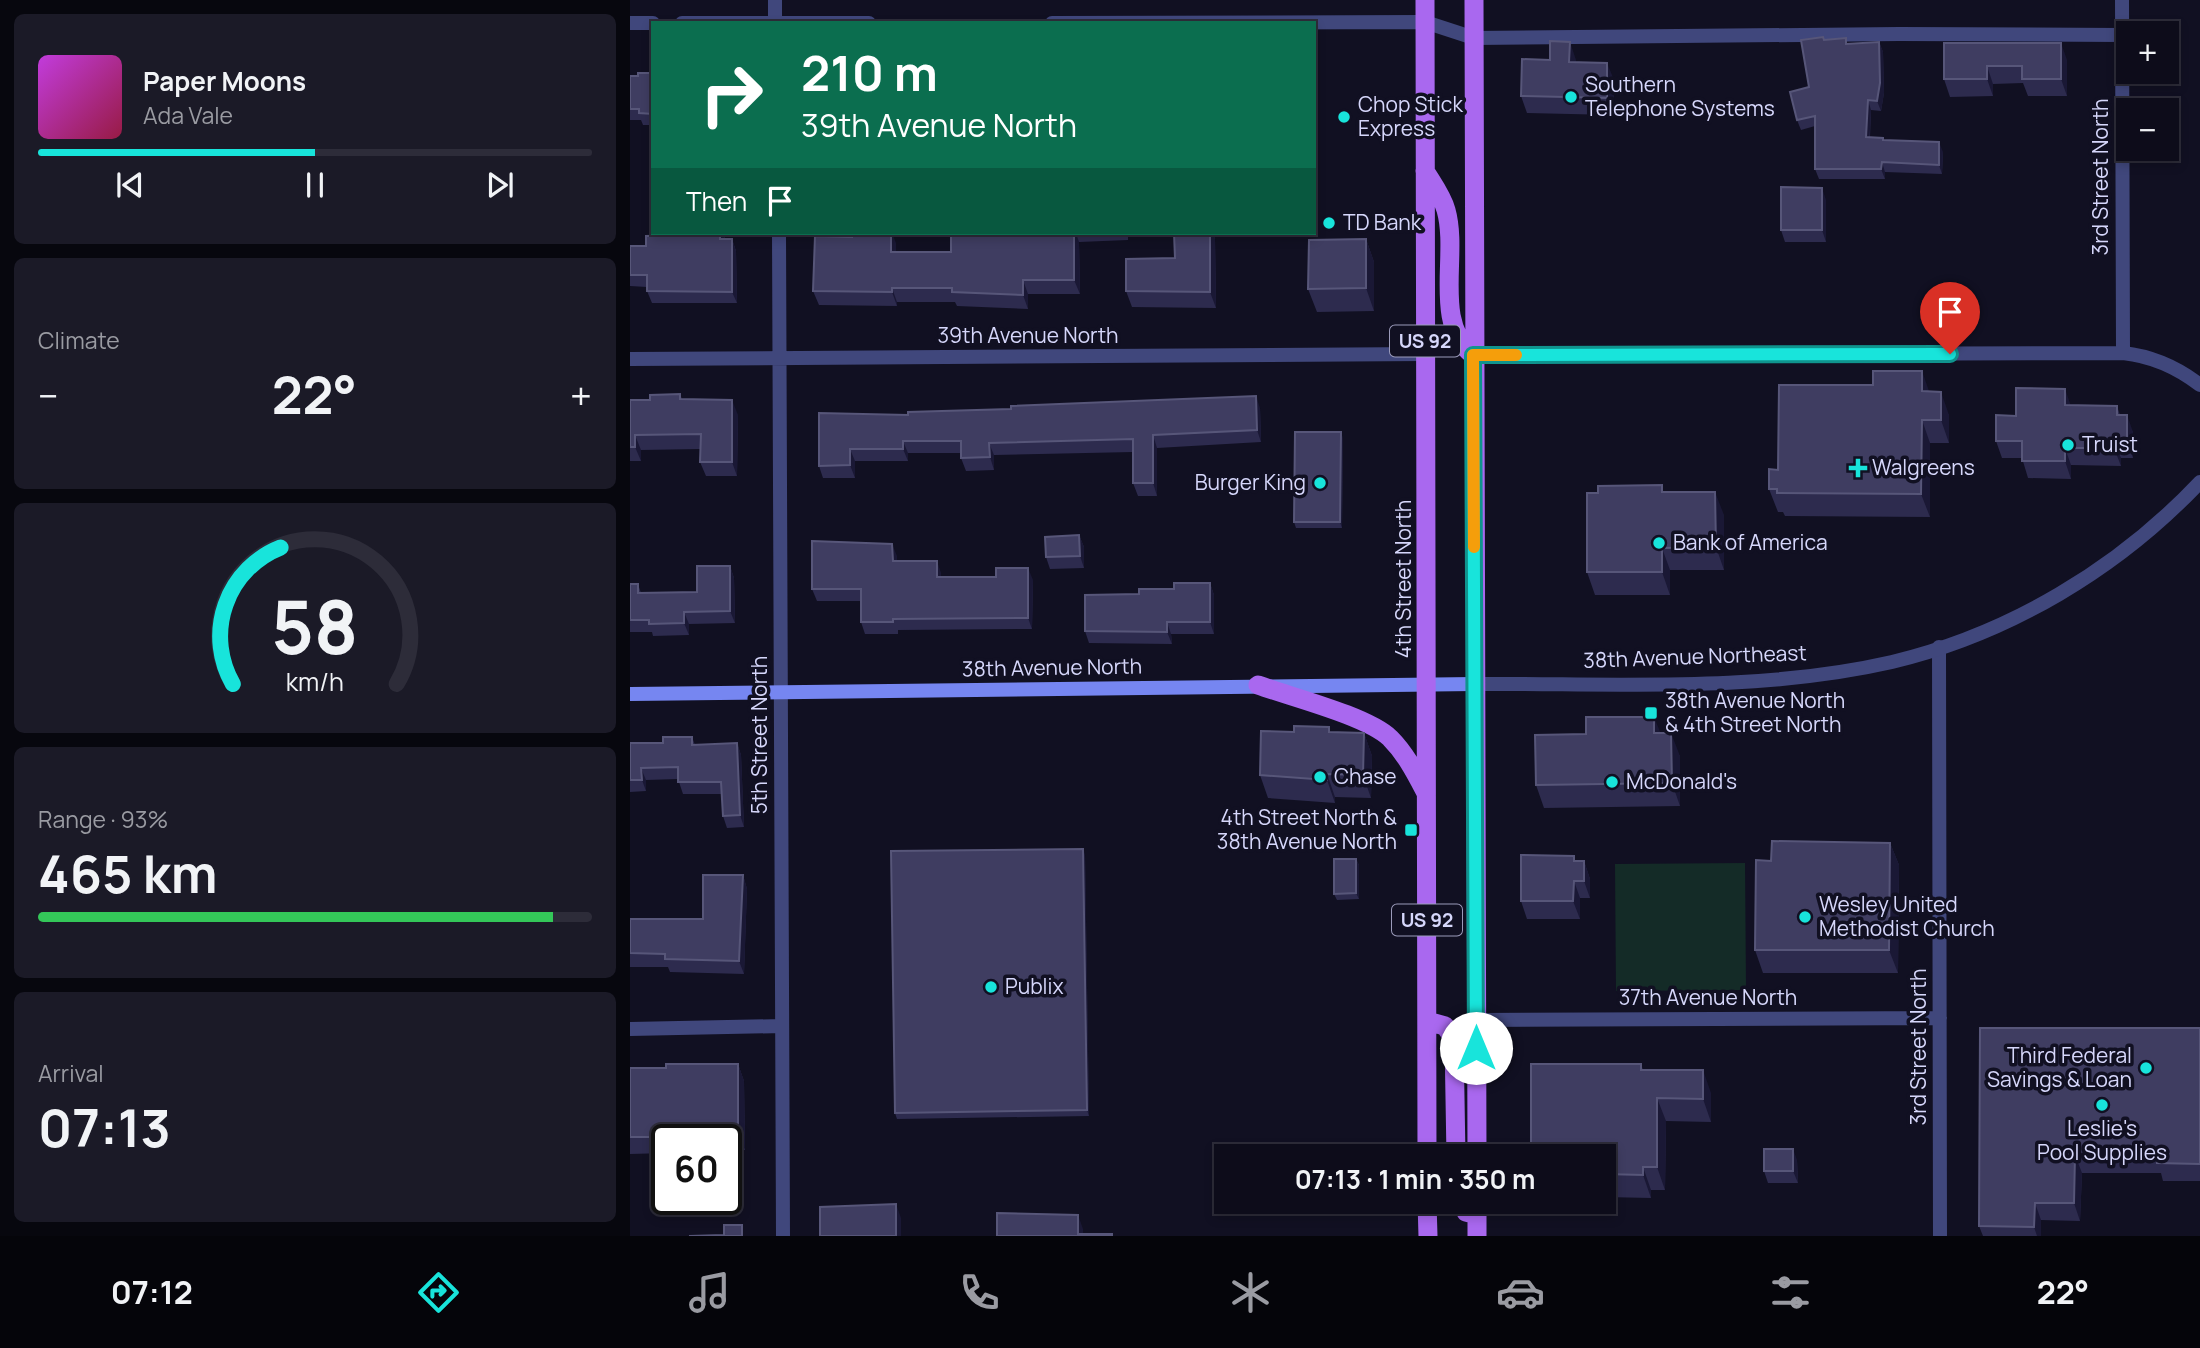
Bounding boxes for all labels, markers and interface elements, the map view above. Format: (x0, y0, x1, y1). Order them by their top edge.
map controls (2116, 21, 2179, 161)
button: + (2116, 21, 2179, 84)
text: 210 m (801, 39, 938, 106)
icon: right (686, 49, 777, 140)
text: Paper Moons (143, 63, 306, 99)
place label: Southern Telephone Systems (1585, 70, 1775, 122)
marker: Southern Telephone Systems (1563, 89, 1579, 105)
place label: Chop Stick Express (1358, 90, 1463, 142)
button: − (2116, 98, 2179, 161)
text: Ada Vale (143, 99, 233, 131)
street label: 3rd Street North (2086, 99, 2114, 255)
text: 39th Avenue North (801, 103, 1077, 147)
marker: Chop Stick Express (1336, 109, 1352, 125)
icon: previous (111, 166, 149, 204)
icon: pause (296, 166, 334, 204)
icon: next (481, 166, 519, 204)
icon: arrive (761, 182, 799, 220)
text: Then (686, 183, 747, 219)
place label: TD Bank (1343, 208, 1422, 236)
marker: TD Bank (1321, 215, 1337, 231)
pin (1920, 282, 1980, 354)
icon: arrive (1931, 293, 1969, 331)
street label: 39th Avenue North (937, 321, 1119, 349)
text: Climate (38, 324, 120, 356)
road number: US 92 (1390, 326, 1460, 356)
text: 22° (272, 359, 357, 430)
text: − (38, 369, 59, 421)
text: + (570, 369, 592, 421)
place label: Truist (2082, 430, 2138, 458)
marker: Truist (2060, 437, 2076, 453)
place label: Walgreens (1872, 453, 1975, 481)
marker: Walgreens (1850, 460, 1866, 476)
place label: Burger King (1195, 468, 1306, 496)
marker: Burger King (1312, 475, 1328, 491)
street label: 4th Street North (1389, 500, 1417, 658)
place label: Bank of America (1673, 528, 1828, 556)
marker: Bank of America (1651, 535, 1667, 551)
text: 58 (271, 576, 359, 676)
street label: 38th Avenue Northeast (1583, 638, 1807, 674)
street label: 38th Avenue North (962, 651, 1142, 683)
street label: 5th Street North (745, 656, 773, 814)
text: km/h (286, 664, 344, 699)
place label: 38th Avenue North & 4th Street North (1665, 686, 1845, 738)
marker: 38th Avenue North & 4th Street North (1643, 705, 1659, 721)
place label: Chase (1334, 762, 1396, 790)
place label: McDonald's (1626, 767, 1737, 795)
marker: Chase (1312, 769, 1328, 785)
marker: McDonald's (1604, 774, 1620, 790)
text: Range · 93% (38, 803, 168, 835)
place label: 4th Street North & 38th Avenue North (1217, 803, 1397, 855)
marker: 4th Street North & 38th Avenue North (1403, 822, 1419, 838)
text: 465 km (38, 838, 218, 909)
place label: Wesley United Methodist Church (1819, 890, 1995, 942)
road number: US 92 (1392, 904, 1462, 936)
marker: Wesley United Methodist Church (1797, 909, 1813, 925)
street label: 3rd Street North (1904, 969, 1932, 1125)
place label: Publix (1005, 972, 1063, 1000)
marker: Publix (983, 979, 999, 995)
street label: 37th Avenue North (1619, 983, 1797, 1011)
position arrow (1439, 1011, 1513, 1085)
place label: Third Federal Savings & Loan (1987, 1041, 2132, 1093)
text: Arrival (38, 1057, 104, 1089)
marker: Third Federal Savings & Loan (2138, 1060, 2154, 1076)
text: 07:13 (38, 1092, 171, 1163)
marker: Leslie's Pool Supplies (2094, 1097, 2110, 1113)
place label: Leslie's Pool Supplies (2037, 1114, 2167, 1166)
speed limit sign: 60 (651, 1124, 742, 1215)
text: 07:13 · 1 min · 350 m (1295, 1161, 1535, 1197)
icon: directions (414, 1268, 463, 1317)
icon: music (685, 1268, 734, 1317)
icon: phone (955, 1268, 1004, 1317)
icon: climate (1226, 1268, 1275, 1317)
icon: car (1496, 1268, 1545, 1317)
icon: filters (1766, 1268, 1815, 1317)
text: 07:12 (111, 1270, 193, 1314)
text: 22° (2037, 1270, 2089, 1314)

